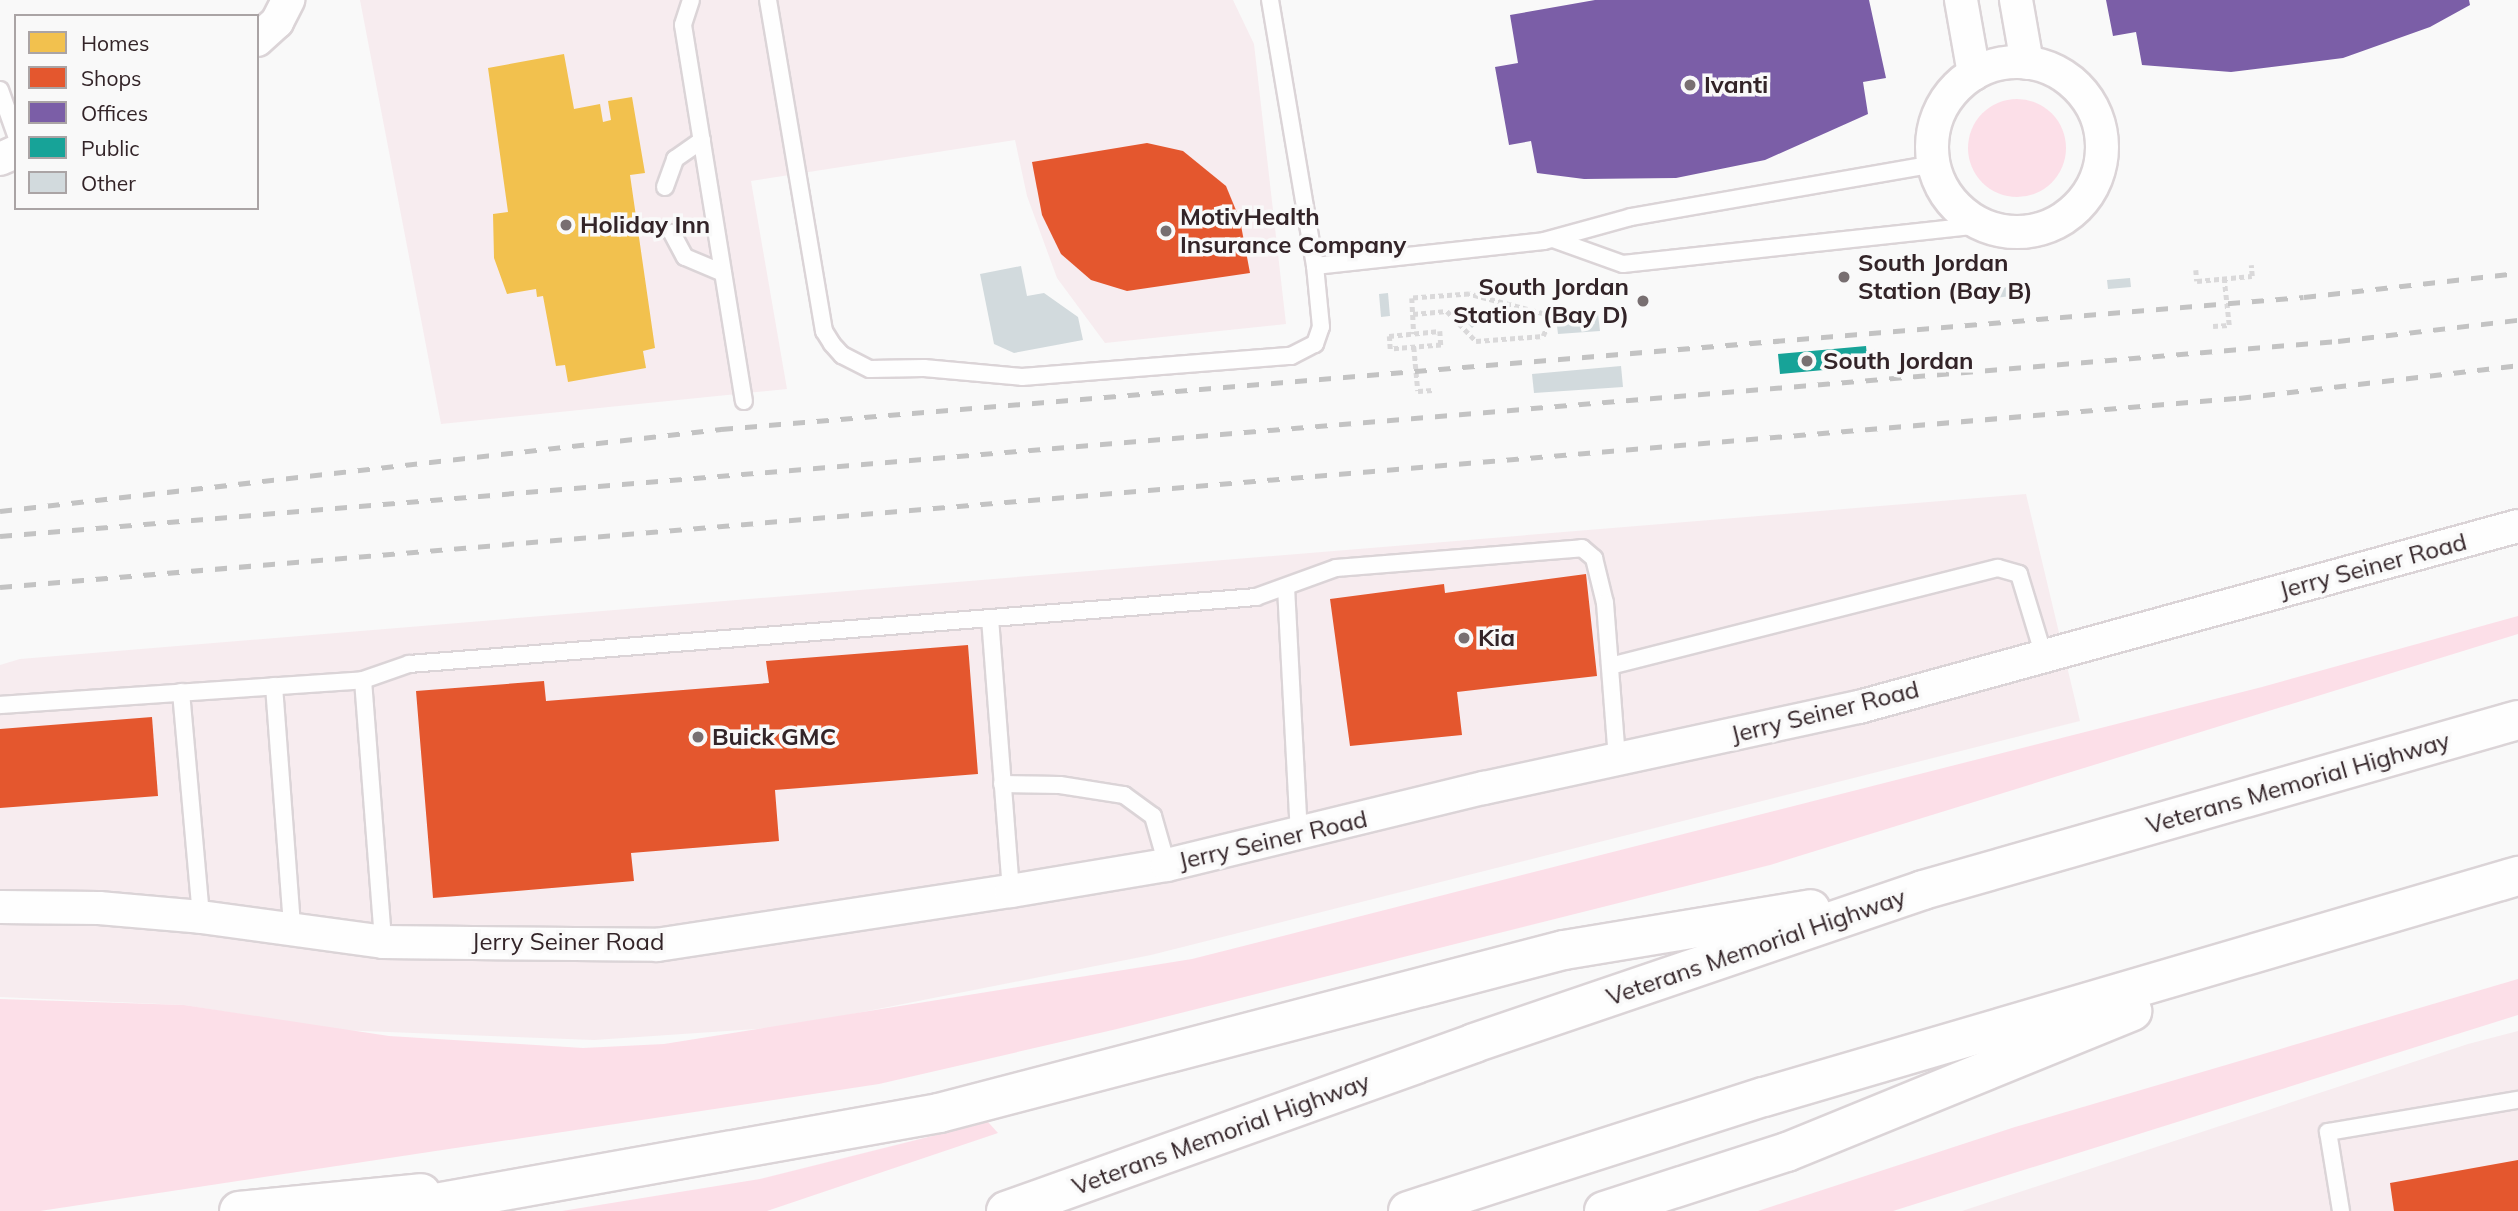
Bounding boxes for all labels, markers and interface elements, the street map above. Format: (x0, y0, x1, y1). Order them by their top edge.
legend (14, 14, 259, 210)
text: Homes (81, 30, 149, 56)
text: Shops (81, 65, 141, 91)
place label: Ivanti (1704, 71, 1768, 99)
marker: Ivanti (1682, 77, 1698, 93)
text: Offices (81, 100, 148, 126)
text: Public (81, 135, 140, 161)
text: Other (81, 170, 136, 196)
place label: MotivHealth Insurance Company (1180, 203, 1406, 259)
place label: Holiday Inn (580, 211, 710, 239)
marker: Holiday Inn (558, 217, 574, 233)
marker: MotivHealth Insurance Company (1158, 223, 1174, 239)
place label: South Jordan Station (Bay B) (1858, 249, 2033, 305)
marker: South Jordan Station (Bay B) (1836, 269, 1852, 285)
place label: South Jordan Station (Bay D) (1453, 273, 1629, 329)
marker: South Jordan Station (Bay D) (1635, 293, 1651, 309)
place label: South Jordan (1823, 347, 1974, 375)
marker: South Jordan (1797, 351, 1817, 371)
street label: Jerry Seiner Road (2276, 527, 2470, 605)
place label: Kia (1478, 624, 1515, 652)
marker: Kia (1456, 630, 1472, 646)
street label: Jerry Seiner Road (1728, 675, 1922, 749)
place label: Buick GMC (712, 723, 836, 751)
street label: Veterans Memorial Highway (2143, 726, 2453, 840)
marker: Buick GMC (690, 729, 706, 745)
street label: Jerry Seiner Road (1176, 804, 1370, 876)
street label: Veterans Memorial Highway (1603, 882, 1909, 1012)
street label: Jerry Seiner Road (472, 928, 664, 956)
street label: Veterans Memorial Highway (1068, 1067, 1374, 1201)

